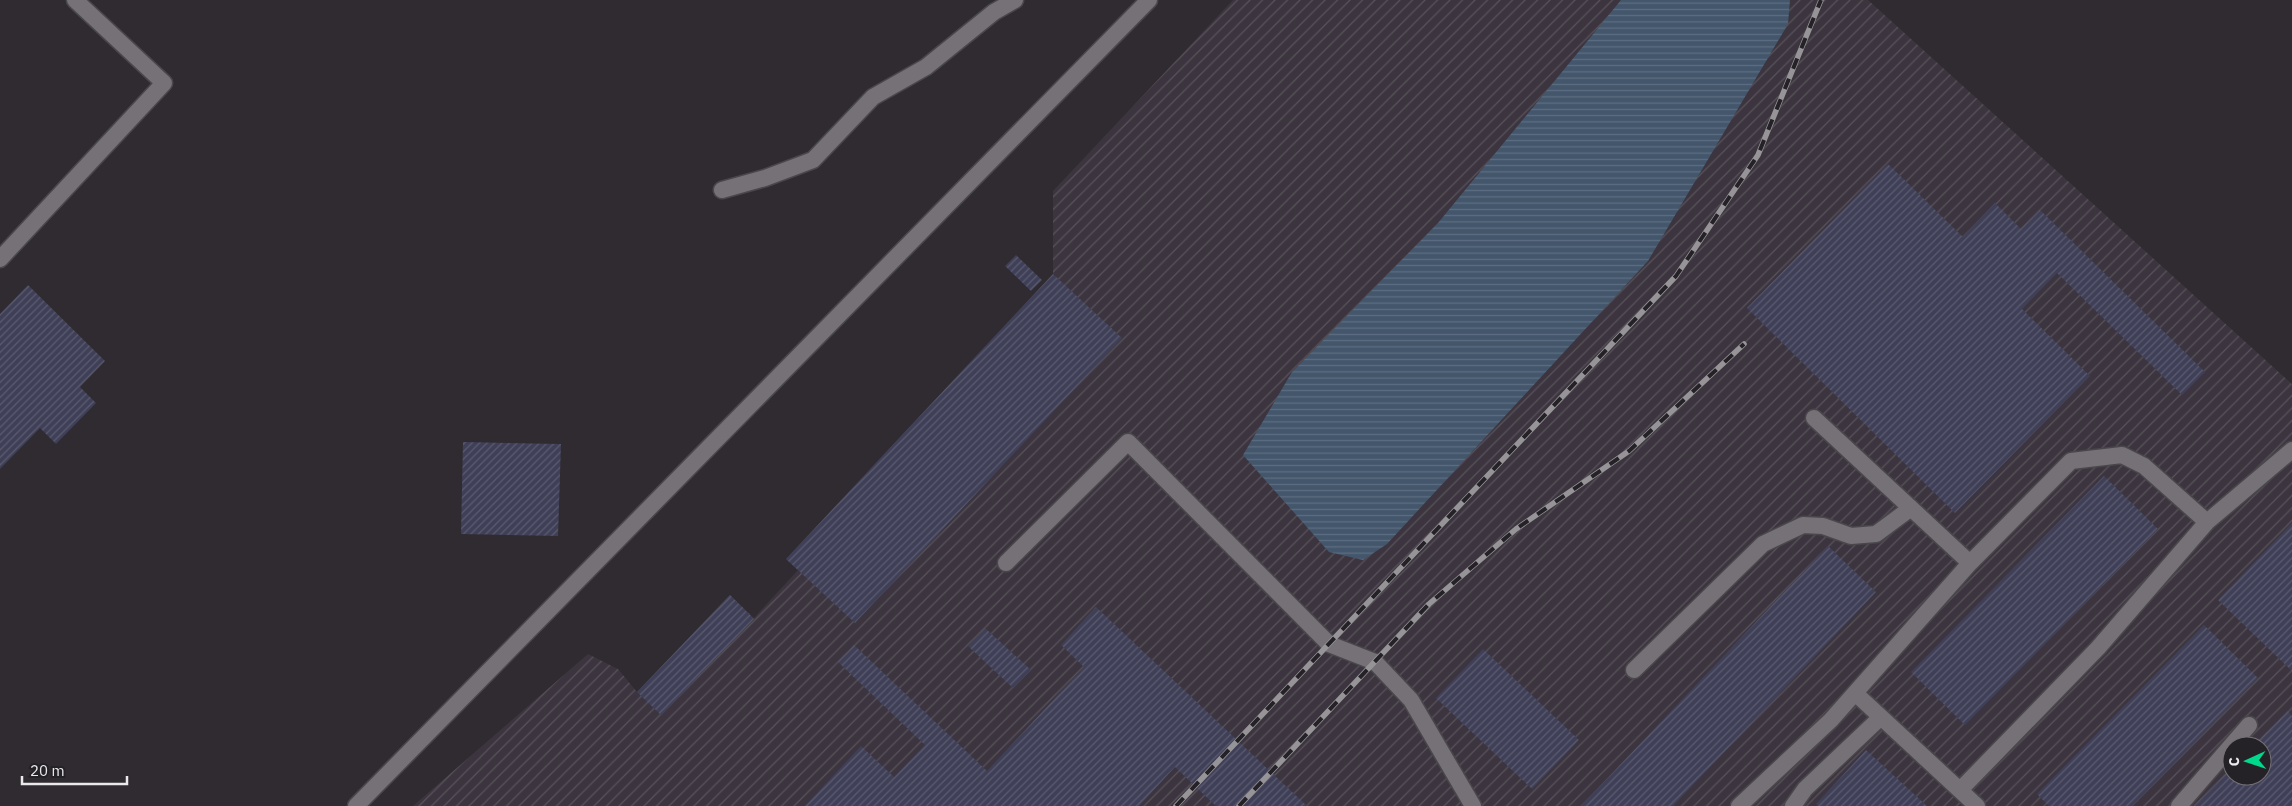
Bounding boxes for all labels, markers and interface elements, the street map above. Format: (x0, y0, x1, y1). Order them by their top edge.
north arrow (2222, 736, 2272, 786)
scale bar (22, 754, 128, 786)
text: С (2225, 757, 2243, 767)
text: 20 m (30, 761, 65, 780)

